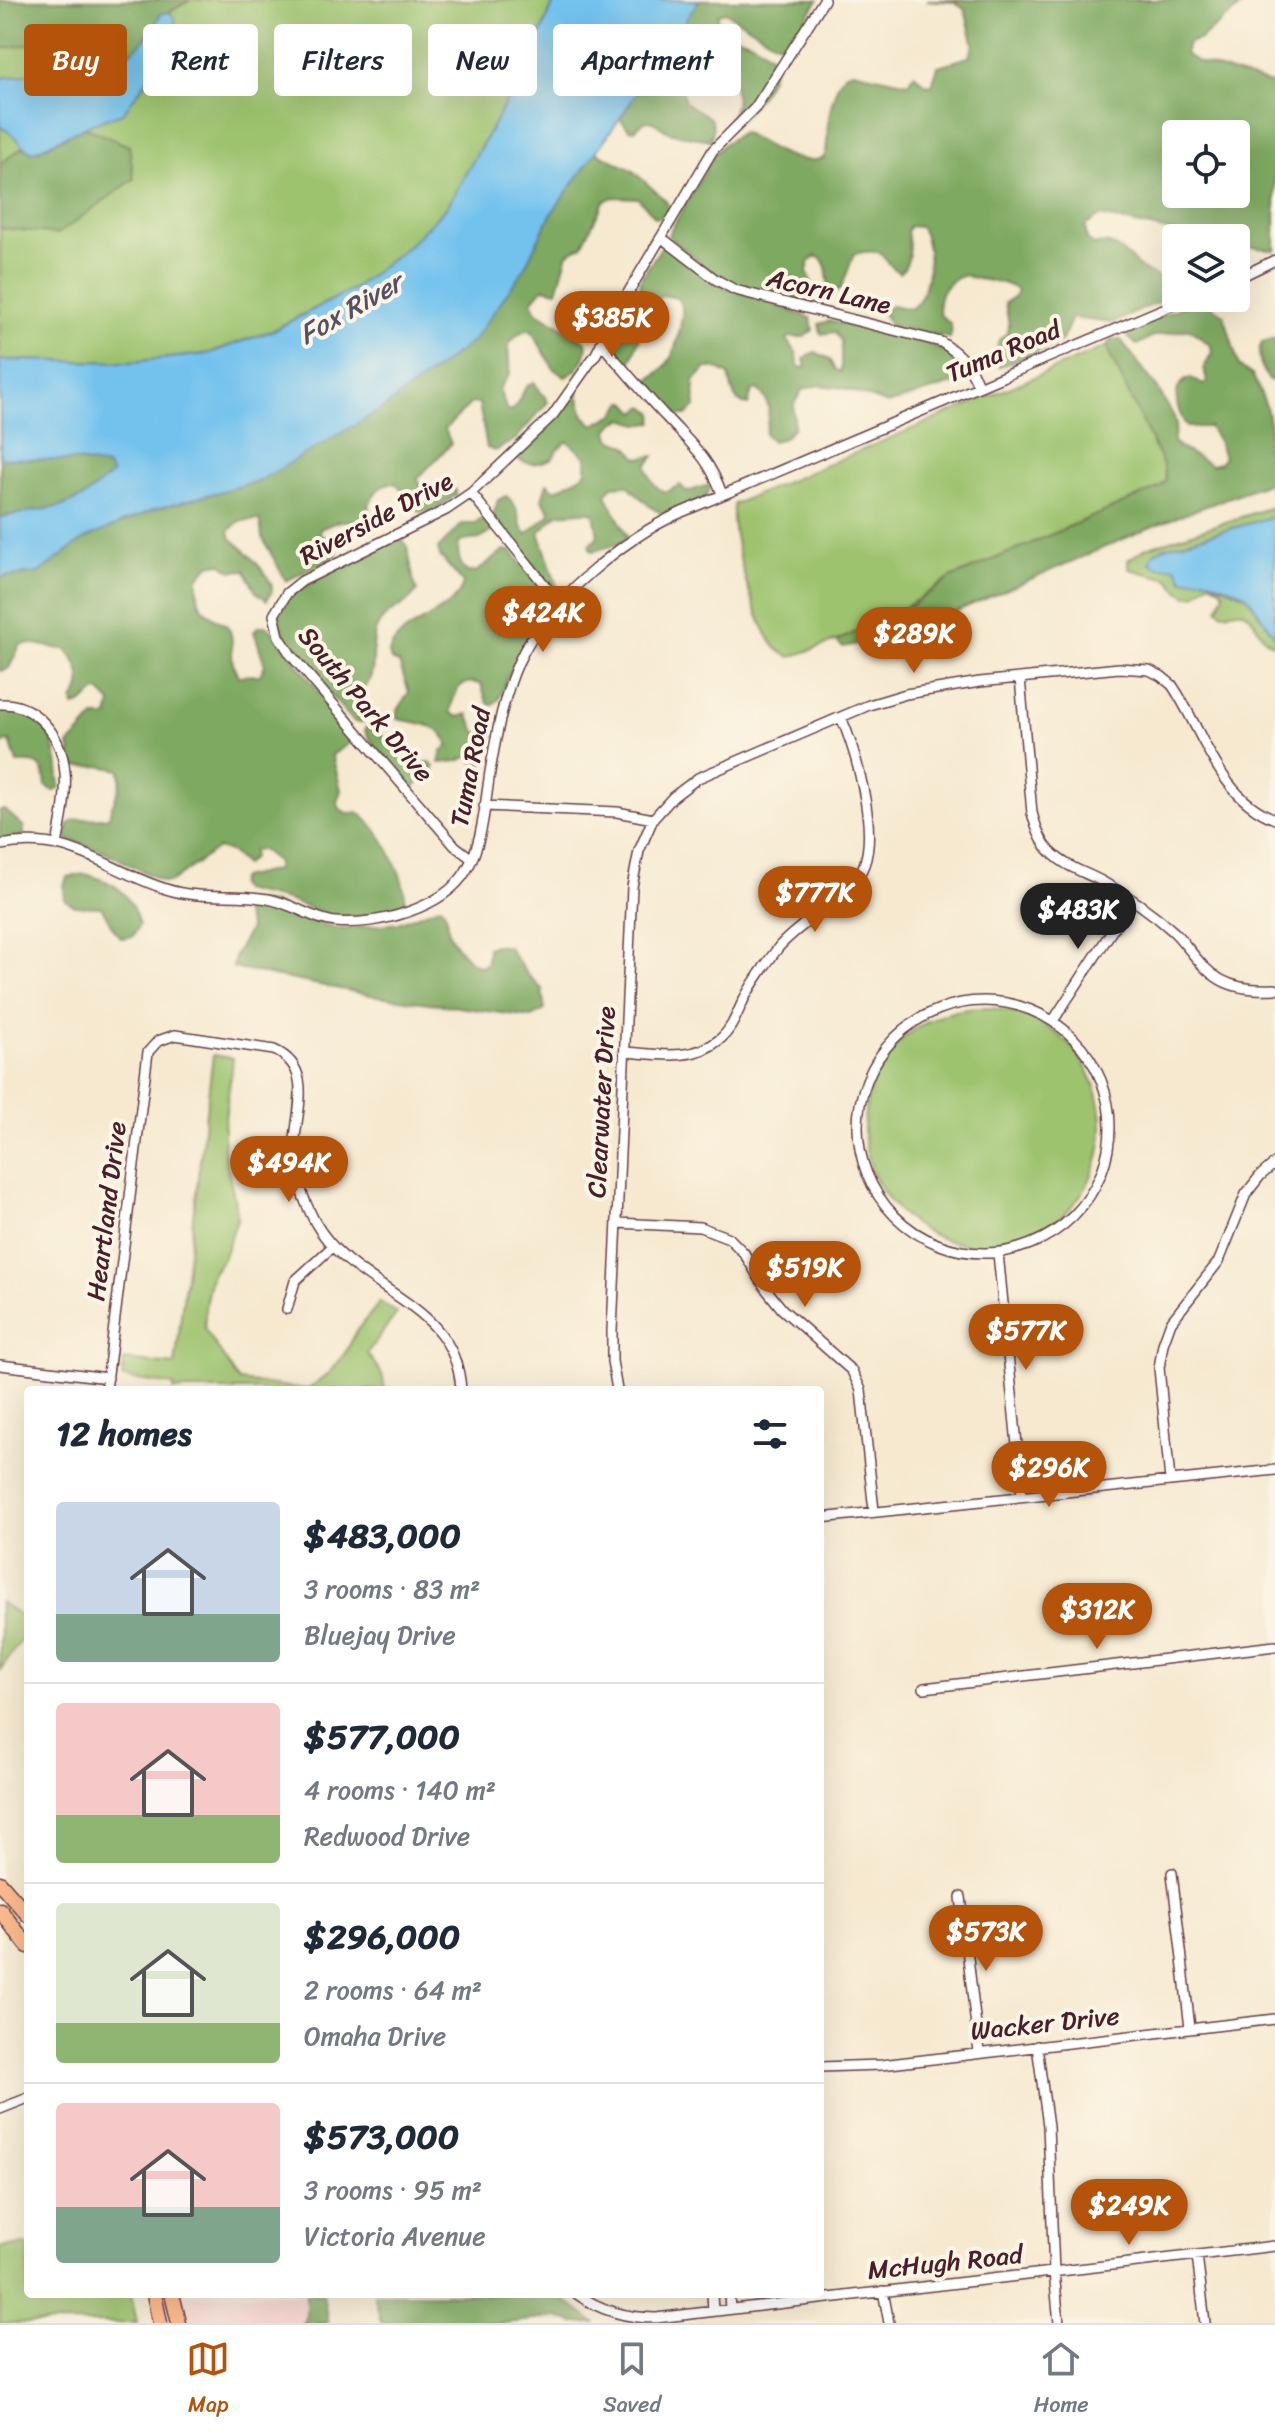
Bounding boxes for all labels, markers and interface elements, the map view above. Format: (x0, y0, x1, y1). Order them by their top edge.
chip: Buy (24, 24, 127, 96)
chip: Rent (143, 24, 258, 96)
chip: Filters (274, 24, 412, 96)
chip: New (428, 24, 537, 96)
chip: Apartment (553, 24, 741, 96)
map controls (1162, 120, 1250, 312)
button: locate (1162, 120, 1250, 208)
button: layers (1162, 224, 1250, 312)
street label: Acorn Lane (761, 254, 896, 328)
water label: Fox River (289, 257, 416, 358)
pin: $385K (556, 291, 668, 359)
text: $385K (572, 294, 652, 340)
street label: Tuma Road (938, 305, 1070, 396)
street label: Riverside Drive (291, 458, 462, 578)
pin: $424K (487, 586, 599, 654)
text: $424K (503, 589, 583, 635)
pin: $289K (858, 607, 970, 675)
text: $289K (874, 610, 954, 656)
street label: South Park Drive (286, 615, 446, 793)
street label: Tuma Road (436, 701, 505, 831)
pin: $777K (759, 866, 871, 934)
text: $777K (776, 869, 854, 915)
pin: $483K (1022, 883, 1134, 951)
text: $483K (1038, 886, 1118, 932)
street label: Clearwater Drive (573, 1005, 629, 1199)
street label: Heartland Drive (72, 1119, 140, 1303)
pin: $494K (233, 1136, 345, 1204)
text: $494K (248, 1139, 330, 1185)
pin: $519K (749, 1241, 861, 1309)
text: $519K (767, 1244, 843, 1290)
pin: $577K (970, 1304, 1082, 1372)
text: $577K (987, 1307, 1065, 1353)
text: 12 homes (56, 1404, 192, 1464)
icon: filters (748, 1412, 792, 1456)
pin: $296K (993, 1441, 1105, 1509)
text: $296K (1009, 1444, 1089, 1490)
text: $483,000 (304, 1506, 461, 1566)
icon: home (120, 1534, 216, 1630)
text: 3 rooms · 83 m² (304, 1566, 480, 1612)
pin: $312K (1041, 1583, 1153, 1651)
text: $312K (1060, 1586, 1134, 1632)
text: Bluejay Drive (304, 1612, 456, 1658)
text: $577,000 (304, 1707, 460, 1767)
icon: home (120, 1735, 216, 1831)
text: 4 rooms · 140 m² (304, 1767, 496, 1813)
text: Redwood Drive (304, 1813, 470, 1859)
pin: $573K (930, 1905, 1042, 1973)
text: $296,000 (304, 1907, 460, 1967)
text: $573K (947, 1908, 1025, 1954)
icon: home (120, 1935, 216, 2031)
text: 2 rooms · 64 m² (304, 1967, 482, 2013)
street label: Wacker Drive (968, 1992, 1122, 2054)
text: Omaha Drive (304, 2013, 446, 2059)
text: $573,000 (304, 2107, 459, 2167)
icon: home (120, 2135, 216, 2231)
text: 3 rooms · 95 m² (304, 2167, 482, 2213)
pin: $249K (1073, 2179, 1185, 2247)
text: $249K (1089, 2182, 1169, 2228)
text: Victoria Avenue (304, 2213, 486, 2259)
street label: McHugh Road (865, 2231, 1027, 2293)
tab: Map (186, 2337, 230, 2424)
tab: Saved (603, 2337, 661, 2424)
tab: Home (1034, 2337, 1089, 2424)

